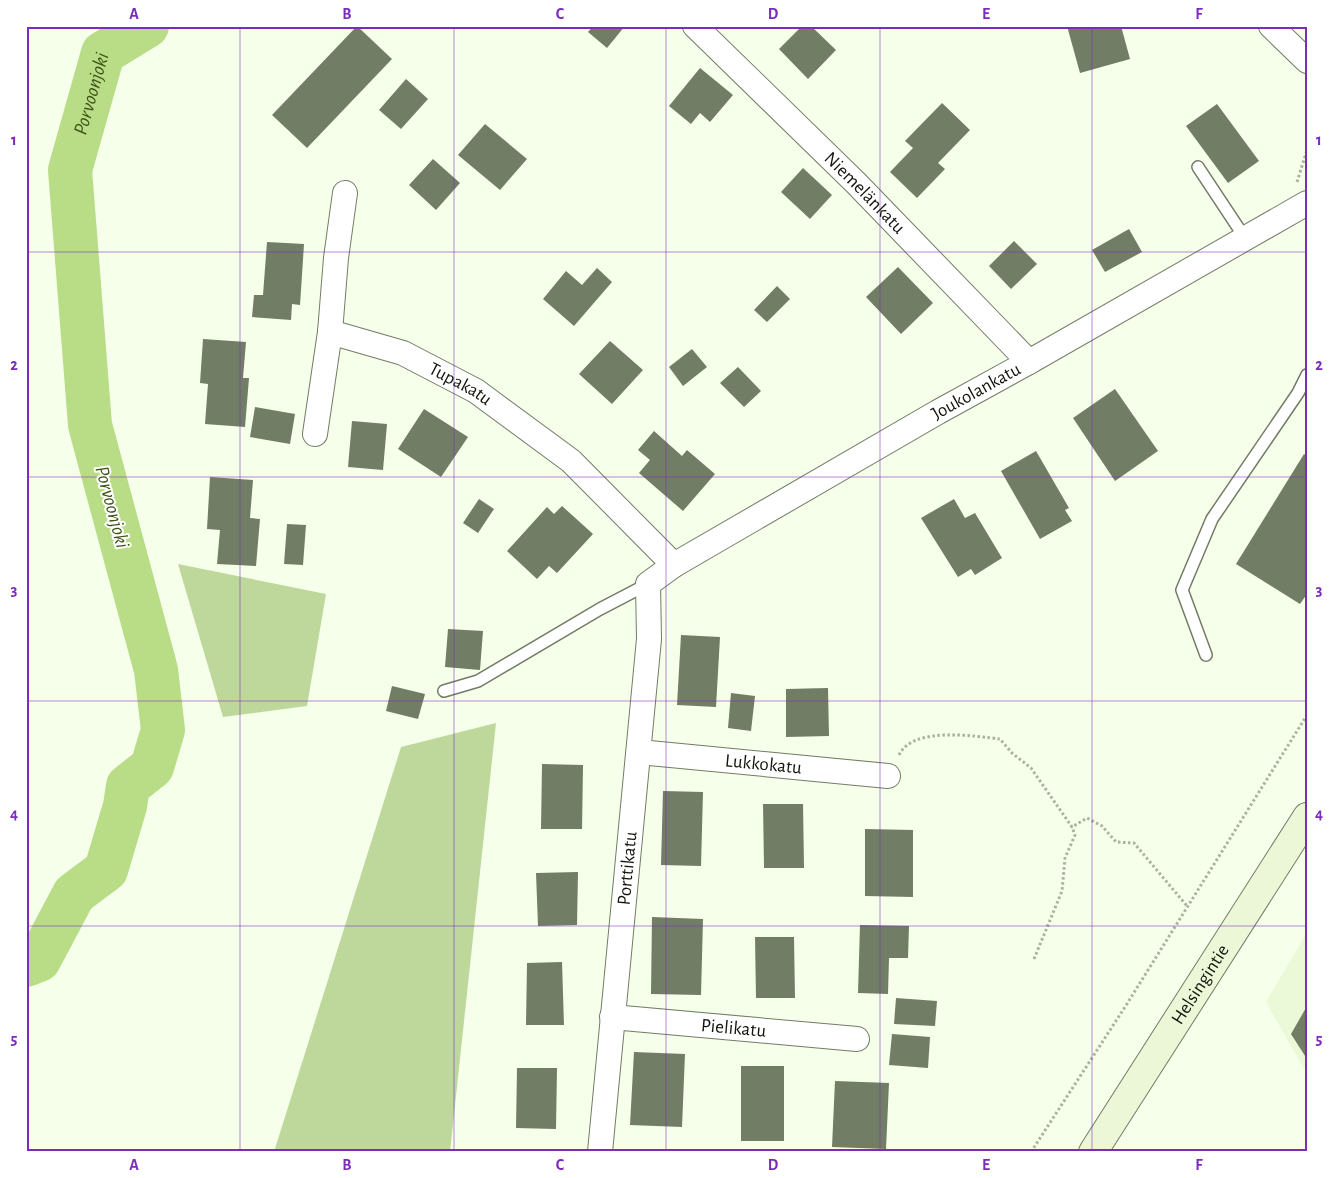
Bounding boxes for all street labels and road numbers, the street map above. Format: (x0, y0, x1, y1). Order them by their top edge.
street label: Niemelänkatu (821, 148, 909, 237)
street label: Tupakatu (426, 359, 496, 409)
street label: Joukolankatu (928, 359, 1024, 423)
street label: Lukkokatu (724, 751, 803, 777)
street label: Porttikatu (614, 830, 640, 906)
street label: Helsingintie (1168, 941, 1233, 1028)
street label: Pielikatu (700, 1016, 767, 1040)

